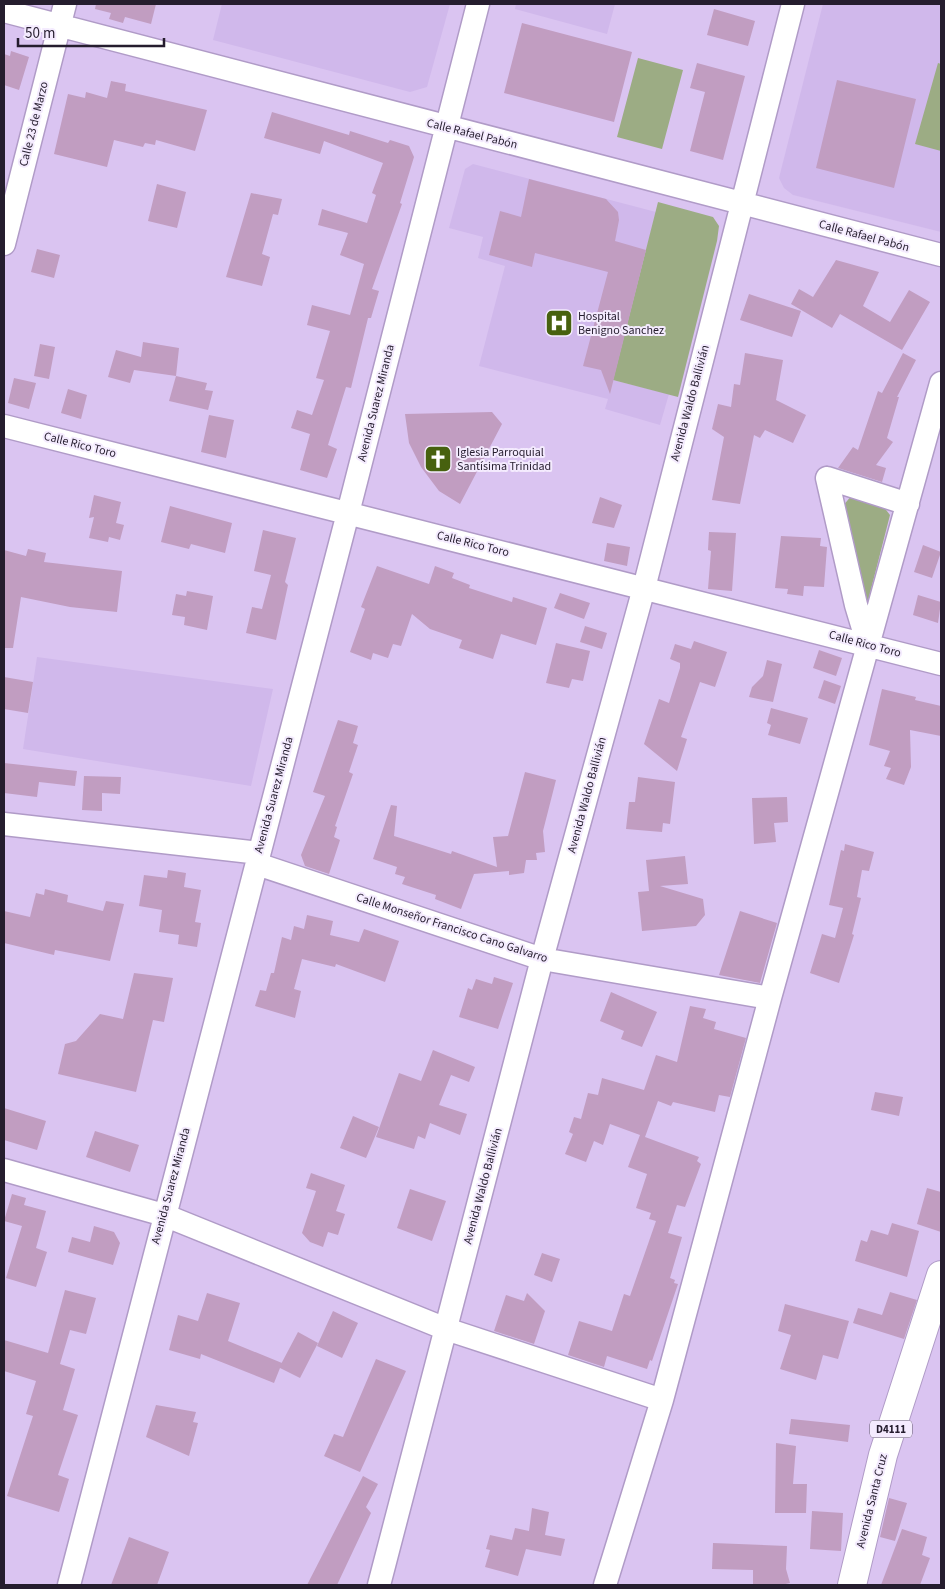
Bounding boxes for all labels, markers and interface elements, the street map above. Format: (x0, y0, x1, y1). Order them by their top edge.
scale bar (18, 15, 164, 47)
text: 50 m (25, 23, 55, 44)
street label: Calle 23 de Marzo (15, 80, 53, 168)
street label: Calle Rafael Pabón (425, 115, 519, 153)
street label: Calle Rafael Pabón (817, 216, 911, 256)
hospital icon: Hospital Benigno Sanchez (544, 308, 574, 338)
place label: Hospital Benigno Sanchez (578, 308, 664, 339)
street label: Avenida Suarez Miranda (353, 343, 399, 463)
street label: Avenida Waldo Ballivián (666, 343, 714, 463)
street label: Calle Rico Toro (42, 428, 118, 462)
church icon: Iglesia Parroquial Santísima Trinidad (423, 444, 453, 474)
place label: Iglesia Parroquial Santísima Trinidad (457, 444, 551, 475)
street label: Calle Rico Toro (435, 527, 511, 561)
street label: Calle Rico Toro (827, 626, 903, 662)
street label: Avenida Suarez Miranda (250, 735, 298, 855)
street label: Avenida Waldo Ballivián (563, 735, 611, 855)
street label: Calle Monseñor Francisco Cano Galvarro (354, 889, 550, 967)
street label: Avenida Suarez Miranda (147, 1126, 195, 1246)
street label: Avenida Waldo Ballivián (459, 1126, 507, 1246)
road number: D4111 (870, 1420, 912, 1438)
street label: Avenida Santa Cruz (852, 1452, 892, 1550)

